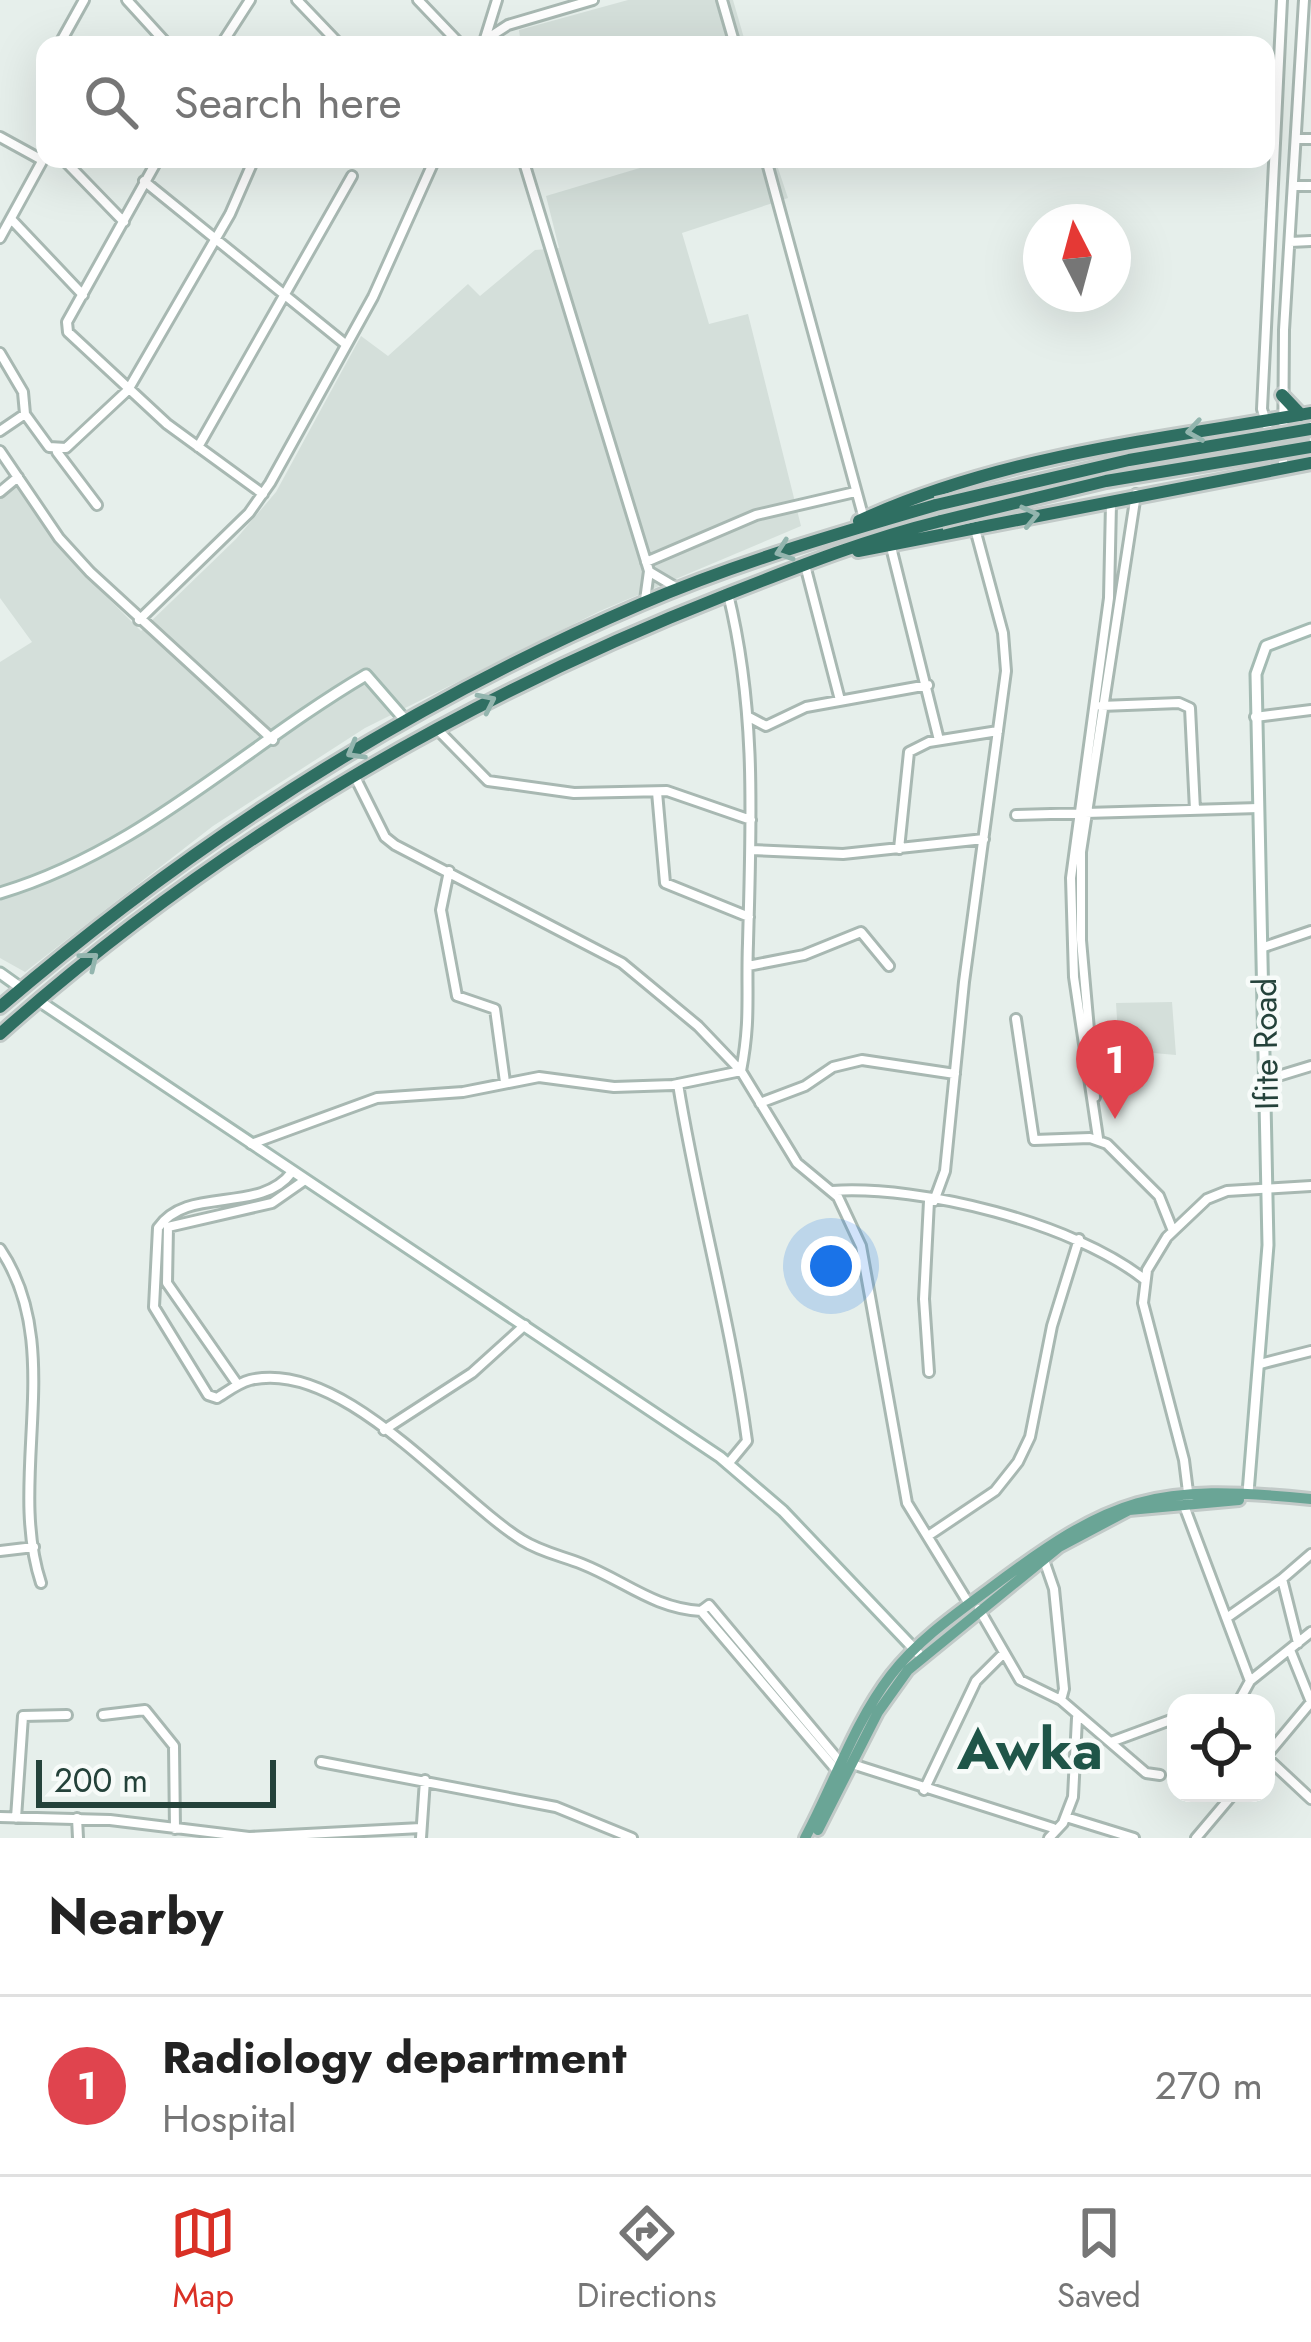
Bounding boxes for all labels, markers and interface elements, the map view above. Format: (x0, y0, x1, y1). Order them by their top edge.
search box (36, 36, 1275, 168)
icon: search (78, 69, 144, 135)
text: Search here (174, 70, 402, 135)
north arrow (1023, 204, 1131, 312)
one-way arrow (1186, 417, 1205, 443)
one-way arrow (1020, 505, 1040, 530)
one-way arrow (774, 537, 795, 561)
one-way arrow (475, 692, 496, 716)
one-way arrow (346, 736, 367, 759)
one-way arrow (77, 952, 99, 974)
street label: Ifite Road (1241, 978, 1290, 1110)
pin: 1 (1076, 1020, 1154, 1119)
your location (801, 1236, 861, 1296)
map controls (1167, 1694, 1275, 1802)
button: locate (1167, 1694, 1275, 1802)
district label: Awka (956, 1708, 1103, 1790)
scale bar (36, 1754, 276, 1807)
text: 200 m (54, 1757, 148, 1804)
text: Nearby (48, 1879, 223, 1953)
text: Radiology department (162, 2025, 626, 2090)
text: 1 (77, 2057, 97, 2114)
text: 270 m (1155, 2057, 1263, 2114)
text: Hospital (162, 2090, 296, 2147)
tab: Map (170, 2200, 236, 2319)
tab: Directions (577, 2200, 717, 2319)
tab: Saved (1057, 2200, 1141, 2319)

